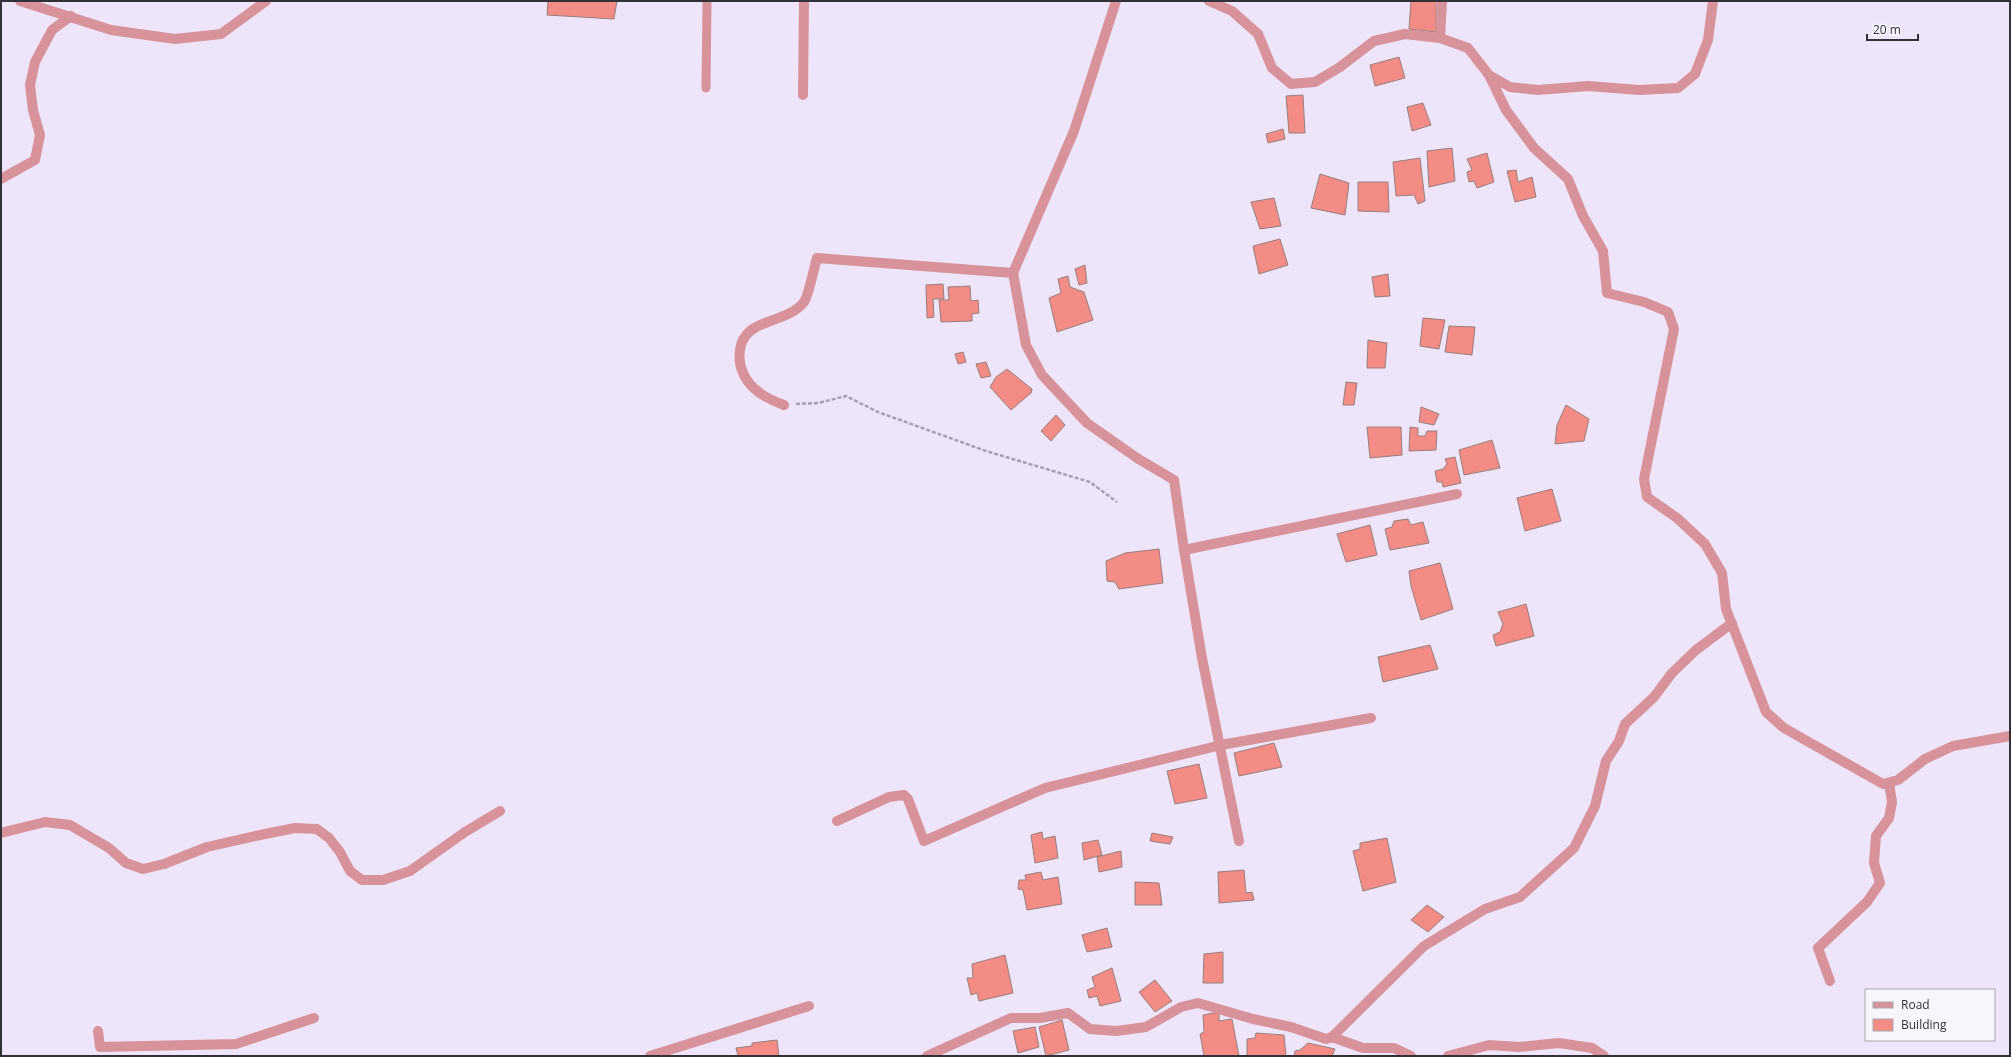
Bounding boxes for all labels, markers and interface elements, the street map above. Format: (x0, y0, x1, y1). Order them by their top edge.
scale bar (1867, 16, 1918, 42)
text: 20 m (1873, 21, 1901, 38)
legend (1865, 989, 1995, 1041)
text: Road (1901, 996, 1930, 1013)
text: Building (1901, 1016, 1947, 1033)

